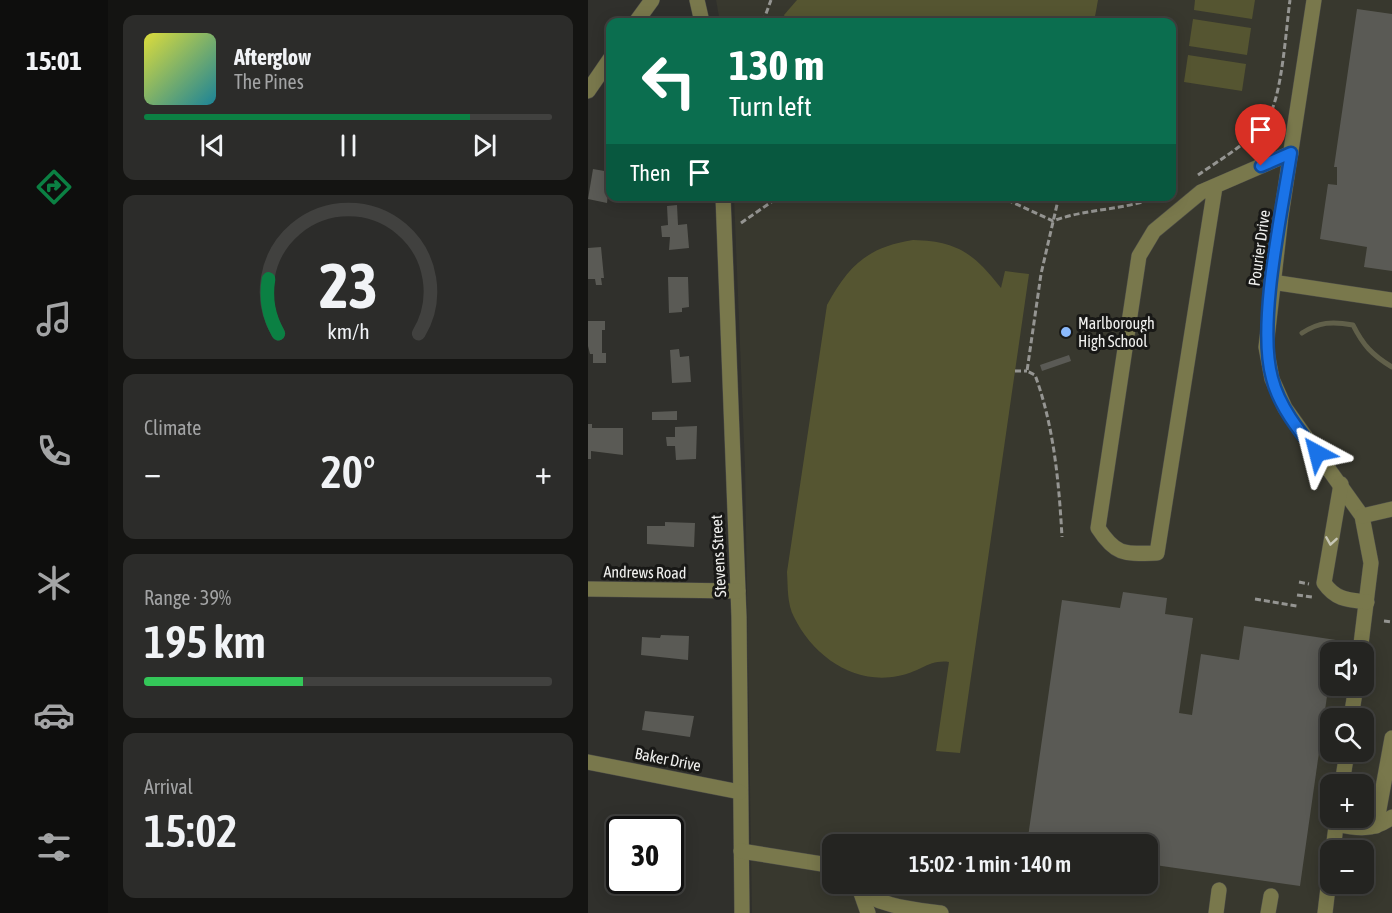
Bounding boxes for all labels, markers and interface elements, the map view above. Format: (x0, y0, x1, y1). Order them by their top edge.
text: 130 m (729, 41, 824, 89)
icon: left (630, 42, 708, 120)
text: Afterglow (234, 44, 311, 70)
text: 15:01 (26, 45, 82, 76)
text: The Pines (234, 70, 304, 93)
text: Turn left (729, 91, 812, 122)
pin (1235, 104, 1286, 166)
icon: arrive (1244, 113, 1277, 146)
icon: previous (196, 129, 229, 162)
icon: pause (332, 129, 365, 162)
icon: next (468, 129, 501, 162)
icon: arrive (683, 156, 716, 189)
text: Then (630, 160, 671, 186)
icon: directions (33, 166, 75, 208)
street label: Pourier Drive (1245, 209, 1273, 287)
text: 23 (319, 250, 377, 321)
icon: music (33, 298, 75, 340)
place label: Marlborough High School (1078, 314, 1155, 351)
text: km/h (327, 319, 369, 344)
marker: Marlborough High School (1059, 325, 1073, 339)
text: Climate (144, 416, 201, 439)
position arrow (1285, 421, 1349, 485)
icon: phone (33, 430, 75, 472)
text: 20° (321, 446, 375, 498)
text: − (144, 453, 161, 491)
text: + (535, 453, 552, 491)
street label: Stevens Street (707, 514, 729, 598)
one-way arrow (1325, 536, 1338, 546)
icon: climate (33, 562, 75, 604)
street label: Andrews Road (603, 562, 687, 582)
text: Range · 39% (144, 586, 231, 609)
text: 195 km (144, 616, 266, 668)
map controls (1320, 642, 1374, 894)
button: sound (1320, 642, 1374, 696)
icon: car (33, 694, 75, 736)
button: search (1320, 708, 1374, 762)
street label: Baker Drive (633, 744, 703, 774)
button: + (1320, 774, 1374, 828)
text: Arrival (144, 775, 193, 798)
text: 15:02 (144, 805, 238, 857)
speed limit sign: 30 (606, 816, 684, 894)
icon: filters (33, 826, 75, 868)
button: − (1320, 840, 1374, 894)
text: 15:02 · 1 min · 140 m (909, 851, 1071, 877)

